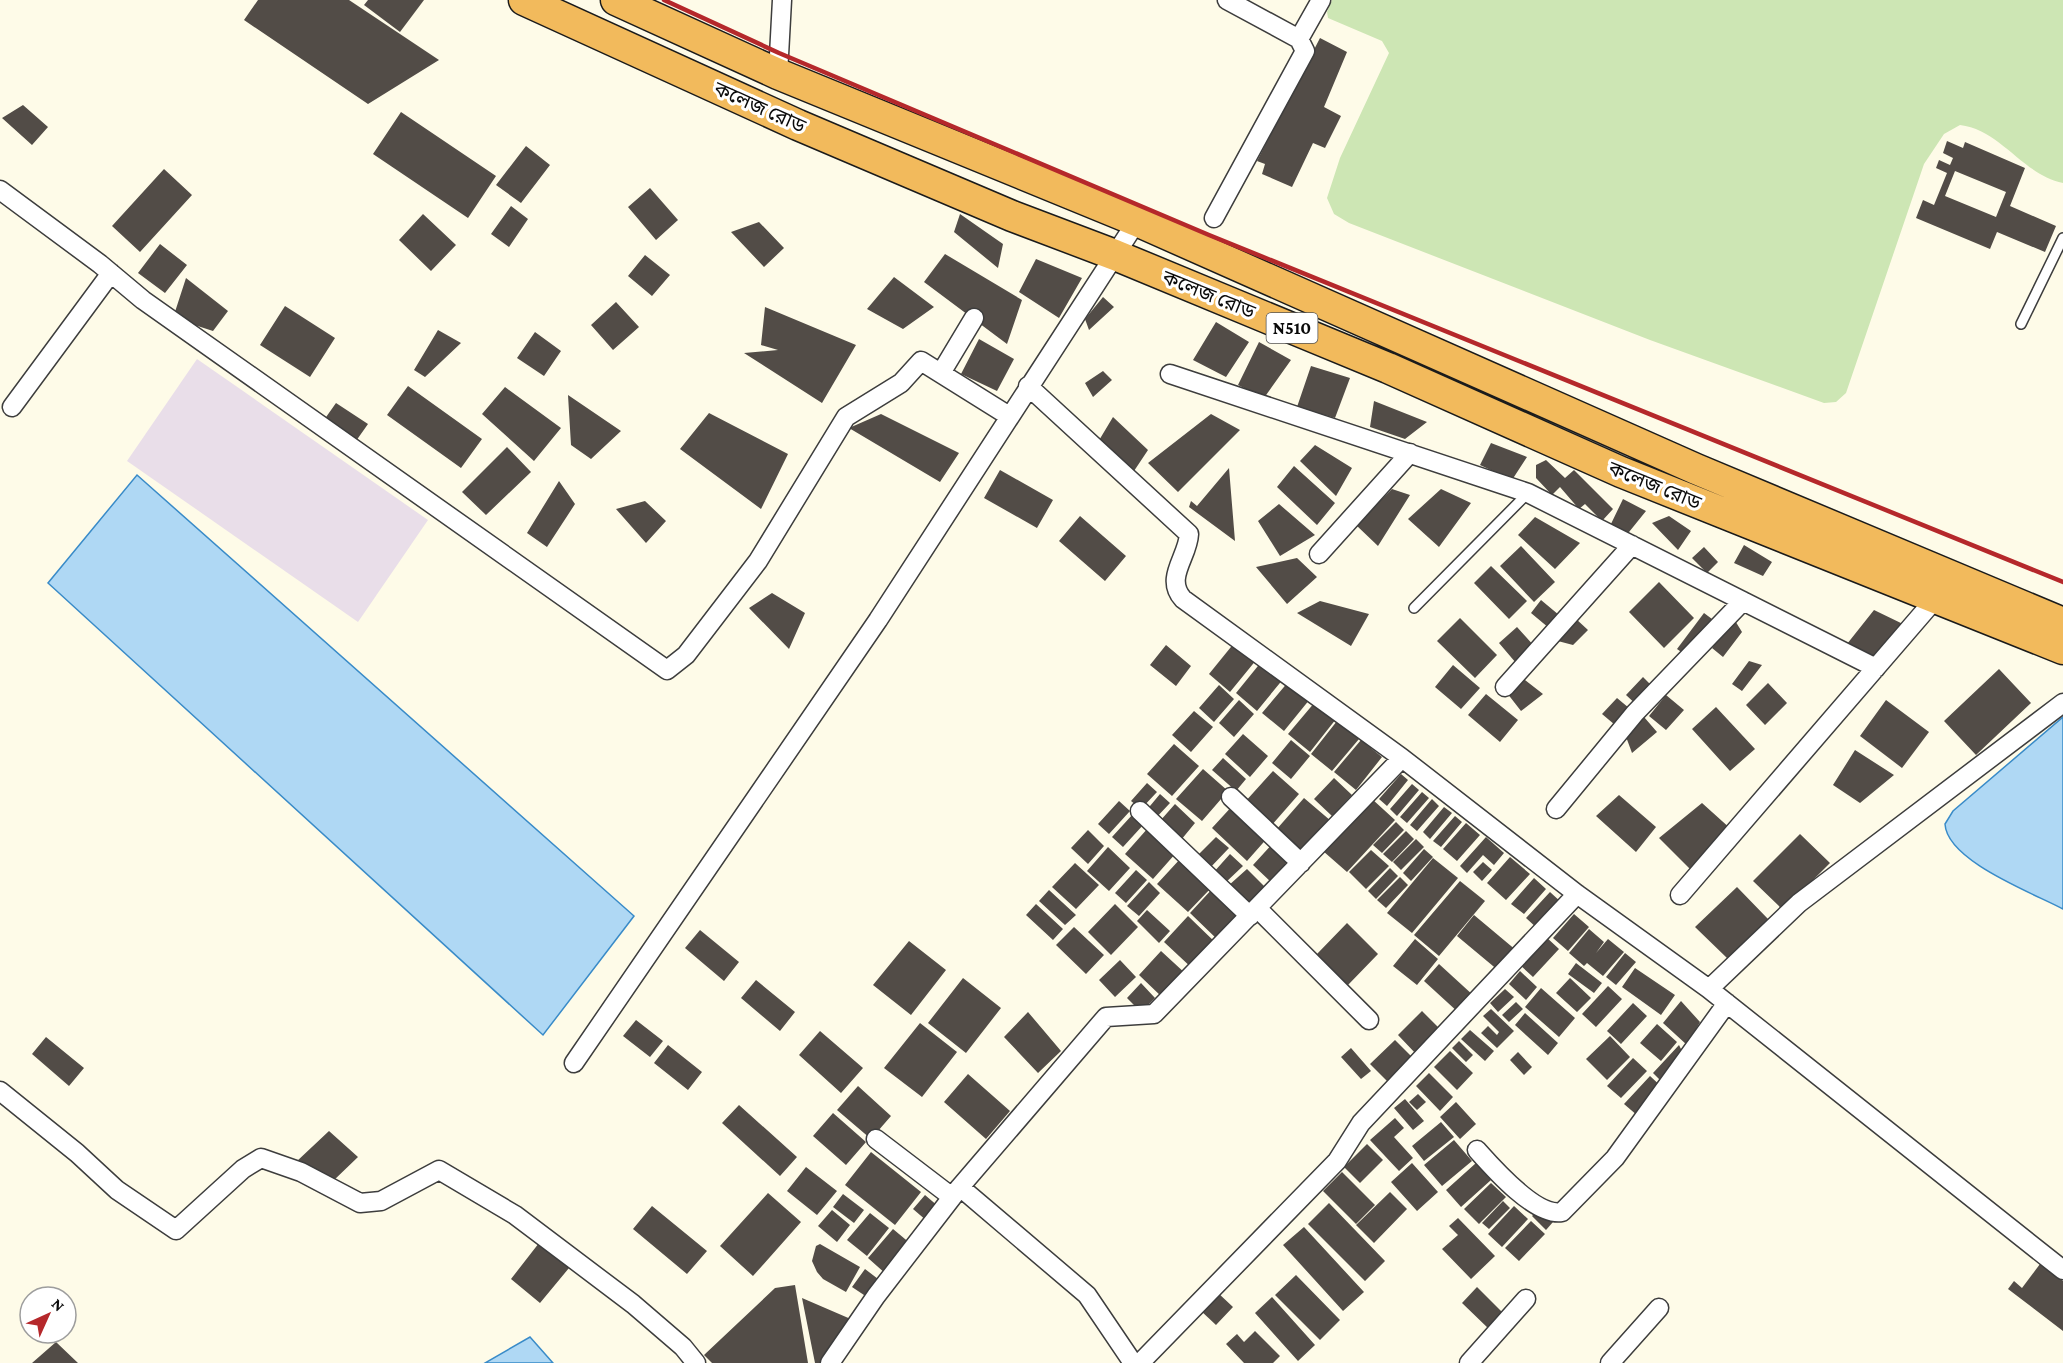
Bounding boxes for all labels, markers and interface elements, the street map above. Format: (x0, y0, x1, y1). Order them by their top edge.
street label: কলেজ রোড (710, 77, 810, 137)
street label: কলেজ রোড (1159, 265, 1259, 323)
road number: N510 (1266, 313, 1318, 343)
street label: কলেজ রোড (1605, 456, 1705, 514)
north arrow (18, 1285, 78, 1345)
text: N (48, 1295, 68, 1315)

